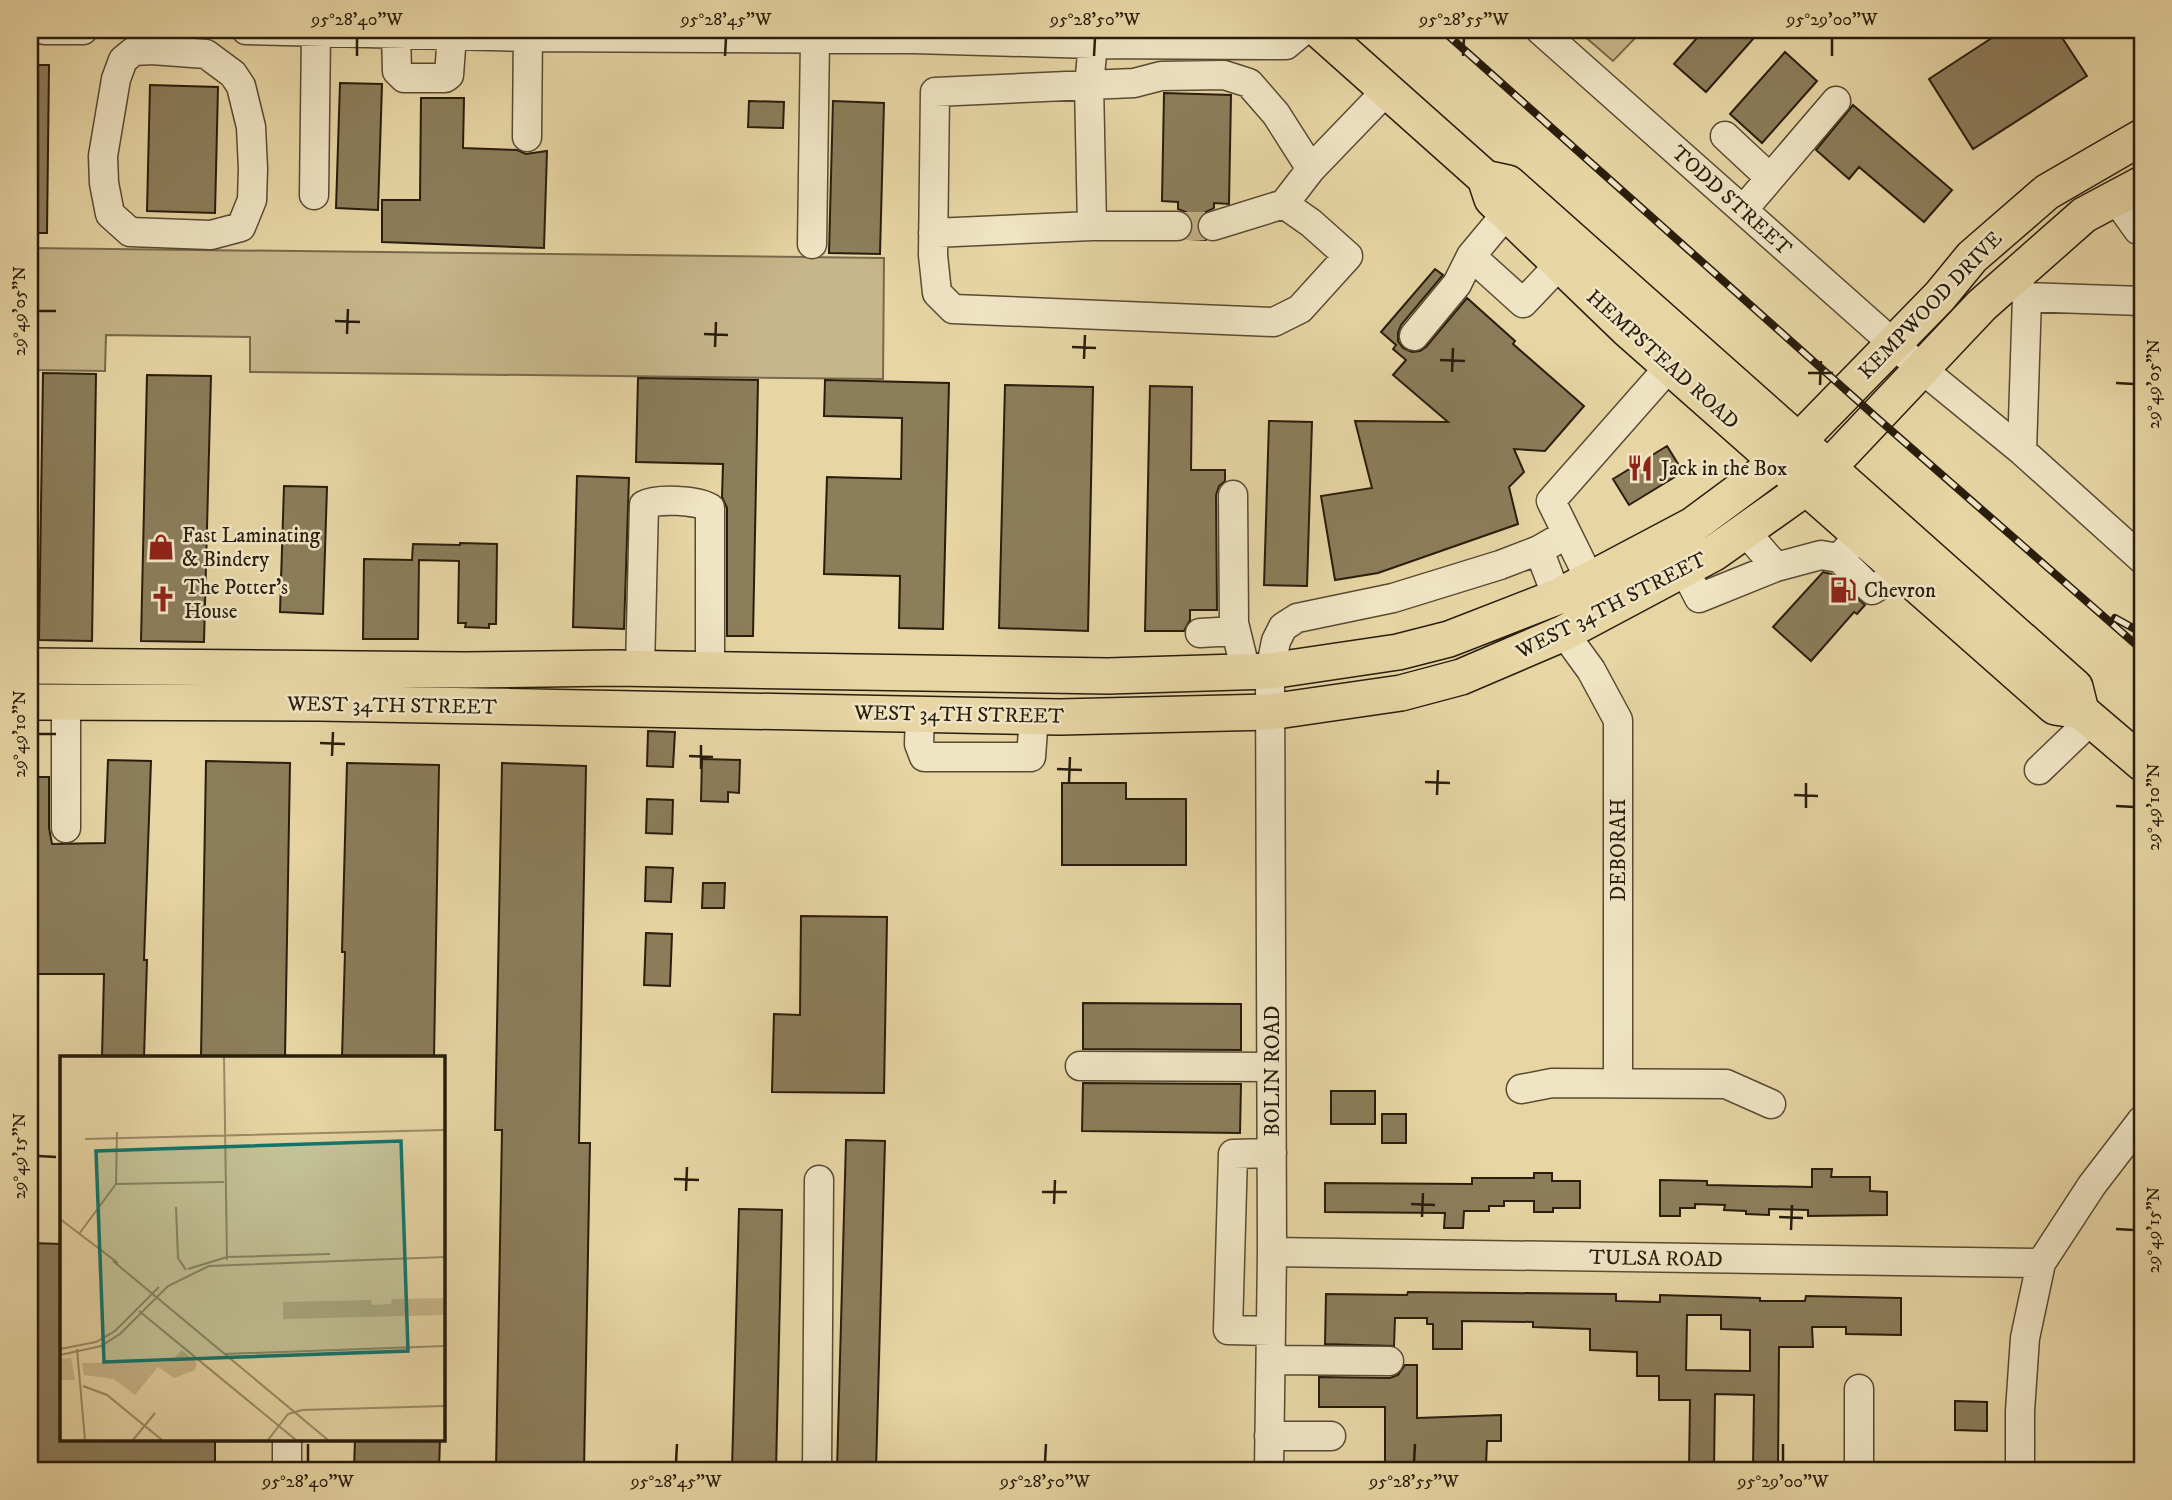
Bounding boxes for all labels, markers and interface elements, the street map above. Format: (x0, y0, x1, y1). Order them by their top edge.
text: 95°28'40"W (310, 9, 403, 31)
text: 95°28'45"W (680, 9, 772, 31)
text: 95°28'50"W (1049, 9, 1141, 31)
text: 95°28'55"W (1418, 9, 1509, 31)
text: 95°29'00"W (1786, 9, 1878, 31)
street label: TODD STREET (1666, 140, 1797, 262)
street label: KEMPWOOD DRIVE (1853, 226, 2008, 385)
text: 29°49'05"N (9, 266, 31, 356)
street label: HEMPSTEAD ROAD (1581, 284, 1744, 435)
text: 29°49'05"N (2143, 339, 2165, 429)
restaurant icon: Jack in the Box (1625, 453, 1655, 483)
place label: Jack in the Box (1659, 456, 1787, 482)
place label: Fast Laminating & Bindery (182, 523, 321, 573)
shop icon: Fast Laminating & Bindery (146, 532, 176, 562)
street label: WEST 34TH STREET (1511, 547, 1711, 666)
place label: The Potter's House (184, 575, 288, 625)
fuel station icon: Chevron (1828, 575, 1858, 605)
place label: Chevron (1864, 578, 1936, 604)
church icon: The Potter's House (148, 584, 178, 614)
text: 29°49'10"N (9, 690, 31, 778)
street label: WEST 34TH STREET (286, 691, 497, 721)
street label: WEST 34TH STREET (853, 700, 1064, 730)
text: 29°49'10"N (2143, 763, 2165, 851)
street label: DEBORAH (1606, 798, 1632, 902)
street label: BOLIN ROAD (1260, 1006, 1286, 1136)
inset map (60, 1056, 444, 1440)
text: 29°49'15"N (9, 1112, 31, 1199)
text: 29°49'15"N (2143, 1186, 2165, 1273)
street label: TULSA ROAD (1589, 1245, 1723, 1273)
text: 95°28'40"W (261, 1471, 354, 1493)
text: 95°28'45"W (630, 1471, 722, 1493)
text: 95°28'50"W (999, 1471, 1091, 1493)
text: 95°28'55"W (1368, 1471, 1459, 1493)
text: 95°29'00"W (1737, 1471, 1829, 1493)

